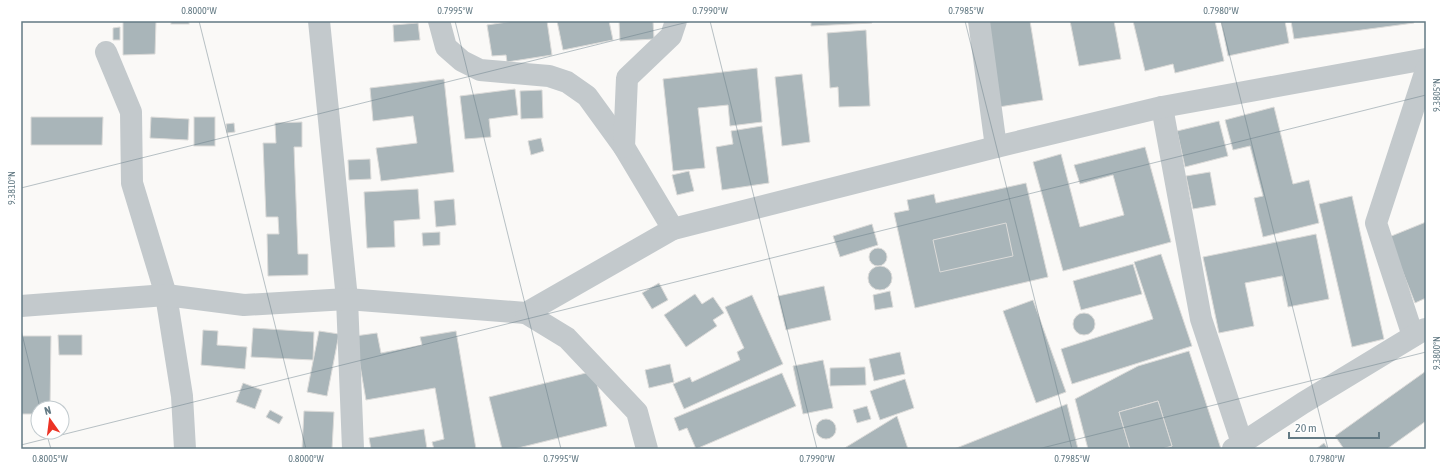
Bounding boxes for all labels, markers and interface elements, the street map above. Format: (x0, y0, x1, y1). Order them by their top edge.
text: 0.8000°W (181, 5, 217, 16)
text: 0.7995°W (437, 5, 473, 16)
text: 0.7990°W (692, 5, 728, 16)
text: 0.7985°W (948, 5, 984, 16)
text: 0.7980°W (1203, 5, 1239, 16)
text: 9.3805°N (1431, 78, 1442, 112)
text: 9.3810°N (6, 171, 17, 205)
text: 9.3800°N (1431, 336, 1442, 370)
north arrow (30, 400, 70, 440)
text: N (43, 404, 52, 417)
scale bar (1289, 414, 1379, 440)
text: 20 m (1295, 421, 1317, 435)
text: 0.8005°W (32, 453, 68, 464)
text: 0.8000°W (288, 453, 324, 464)
text: 0.7995°W (543, 453, 579, 464)
text: 0.7990°W (799, 453, 835, 464)
text: 0.7985°W (1054, 453, 1090, 464)
text: 0.7980°W (1309, 453, 1345, 464)

